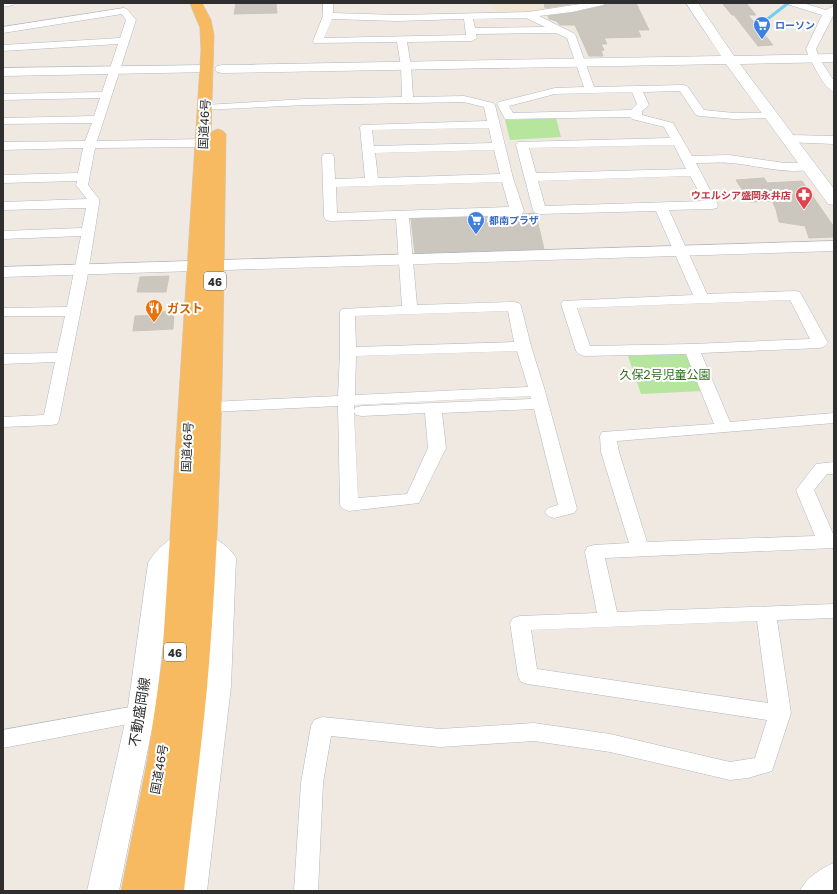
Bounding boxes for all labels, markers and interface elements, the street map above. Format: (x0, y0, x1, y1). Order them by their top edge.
supermarket icon: ローソン (752, 15, 772, 40)
place label: ローソン (775, 19, 815, 31)
street label: 国道46号 (195, 98, 213, 150)
pharmacy icon: ウエルシア盛岡永井店 (794, 185, 814, 210)
place label: ウエルシア盛岡永井店 (691, 189, 791, 201)
supermarket icon: 都南プラザ (466, 210, 486, 235)
place label: 都南プラザ (489, 214, 539, 226)
road number: 46 (204, 272, 226, 290)
restaurant icon: ガスト (144, 298, 164, 323)
place label: ガスト (167, 301, 203, 316)
park label: 久保2号児童公園 (620, 367, 710, 382)
street label: 国道46号 (178, 421, 196, 473)
road number: 46 (164, 643, 186, 661)
street label: 不動盛岡線 (125, 676, 153, 748)
street label: 国道46号 (147, 743, 171, 795)

